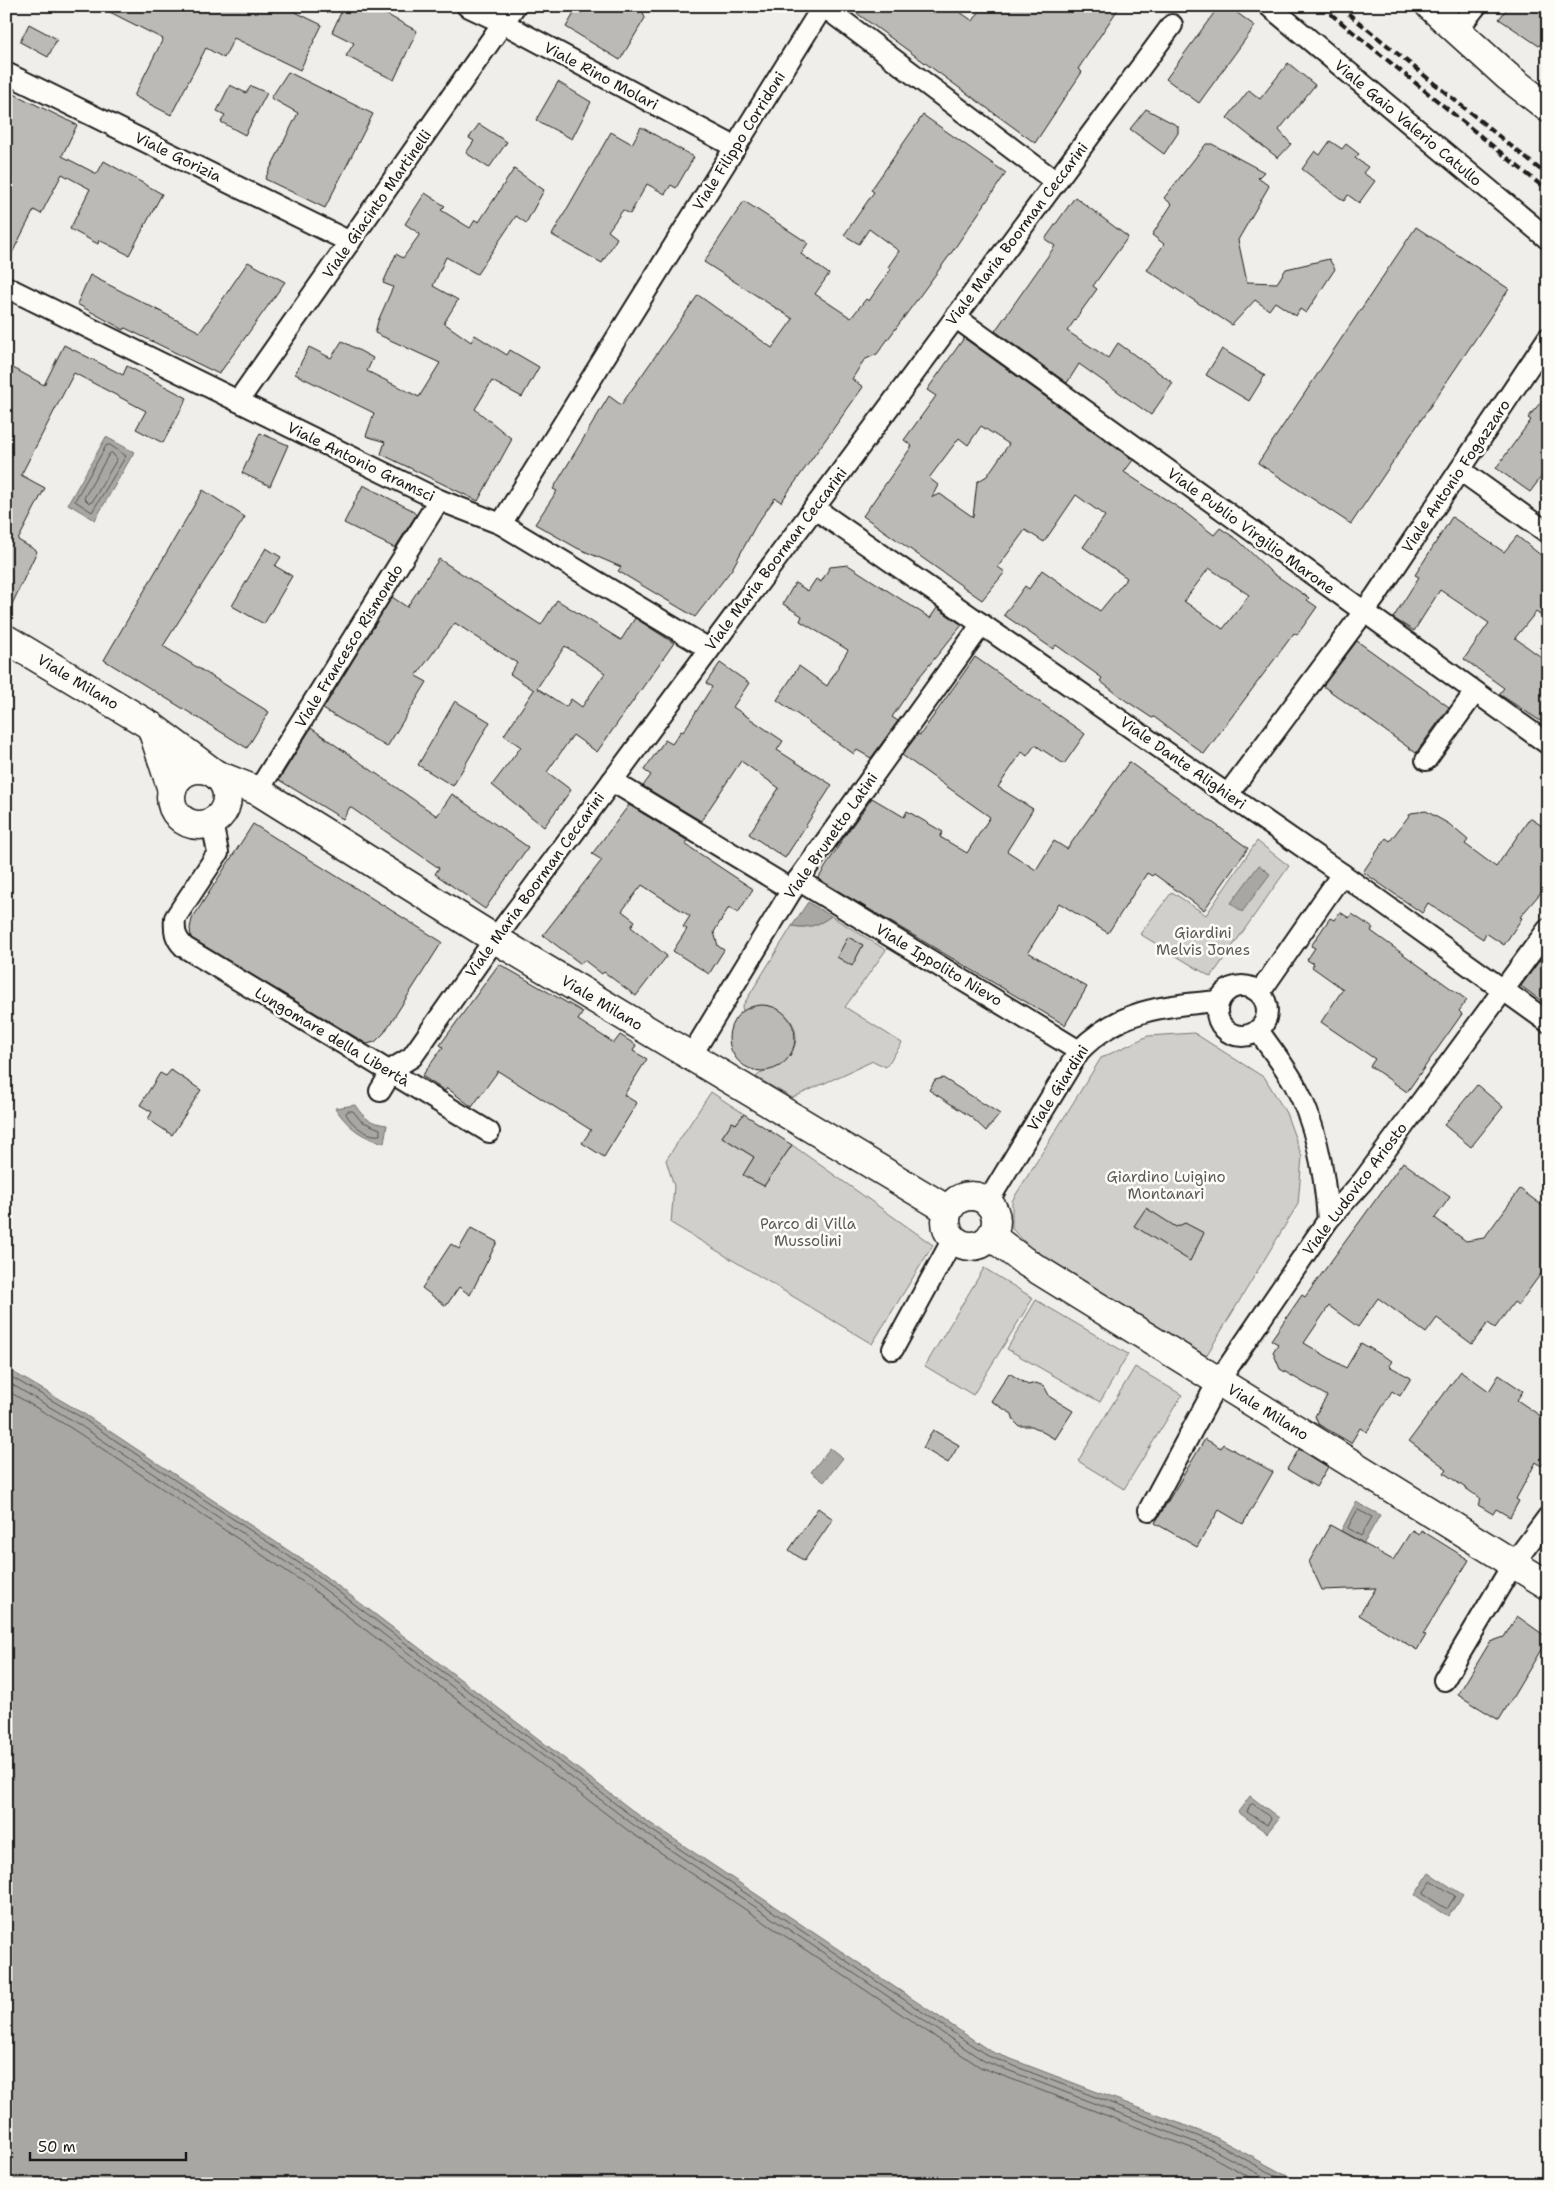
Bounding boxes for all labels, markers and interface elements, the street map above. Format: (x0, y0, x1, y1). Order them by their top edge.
street label: Viale Rino Molari (540, 37, 662, 115)
street label: Viale Gaio Valerio Catullo (1330, 55, 1486, 191)
street label: Viale Filippo Corridoni (688, 68, 790, 214)
street label: Viale Giacinto Martinelli (318, 126, 436, 282)
street label: Viale Gorizia (131, 127, 225, 187)
street label: Viale Maria Boorman Ceccarini (941, 138, 1093, 330)
street label: Viale Antonio Fogazzaro (1397, 396, 1515, 556)
street label: Viale Antonio Gramsci (284, 418, 438, 506)
street label: Viale Maria Boorman Ceccarini (700, 463, 852, 655)
street label: Viale Publio Virgilio Marone (1163, 463, 1339, 599)
street label: Viale Francesco Rismondo (291, 561, 407, 731)
street label: Viale Milano (33, 650, 123, 714)
street label: Viale Dante Alighieri (1116, 712, 1250, 814)
street label: Viale Brunetto Latini (780, 769, 882, 903)
street label: Viale Maria Boorman Ceccarini (461, 788, 609, 982)
street label: Viale Ippolito Nievo (872, 919, 1006, 1011)
park label: Giardini Melvis Jones (1156, 923, 1250, 960)
street label: Viale Milano (557, 971, 647, 1035)
street label: Lungomare della Libertà (251, 983, 414, 1092)
street label: Viale Giardini (1023, 1041, 1093, 1135)
street label: Viale Ludovico Ariosto (1298, 1118, 1412, 1260)
park label: Giardino Luigino Montanari (1106, 1167, 1226, 1204)
park label: Parco di Villa Mussolini (760, 1214, 857, 1251)
street label: Viale Milano (1224, 1379, 1312, 1445)
scale bar (30, 2130, 186, 2162)
text: 50 m (38, 2137, 76, 2157)

